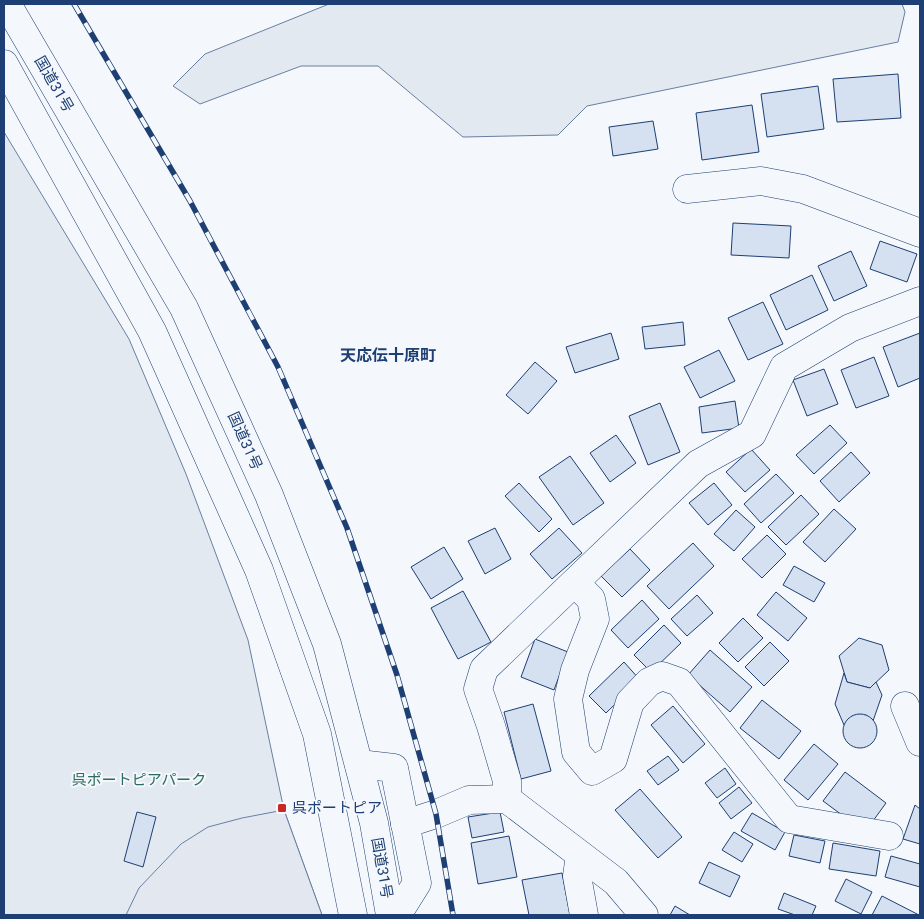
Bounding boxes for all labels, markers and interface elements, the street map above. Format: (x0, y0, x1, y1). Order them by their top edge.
street label: 国道31号 (31, 53, 77, 115)
district label: 天応伝十原町 (340, 346, 436, 365)
street label: 国道31号 (224, 409, 266, 473)
park label: 呉ポートピアパーク (72, 771, 206, 789)
place label: 呉ポートピア (292, 799, 382, 817)
marker: 呉ポートピア (276, 802, 288, 814)
street label: 国道31号 (368, 836, 396, 900)

